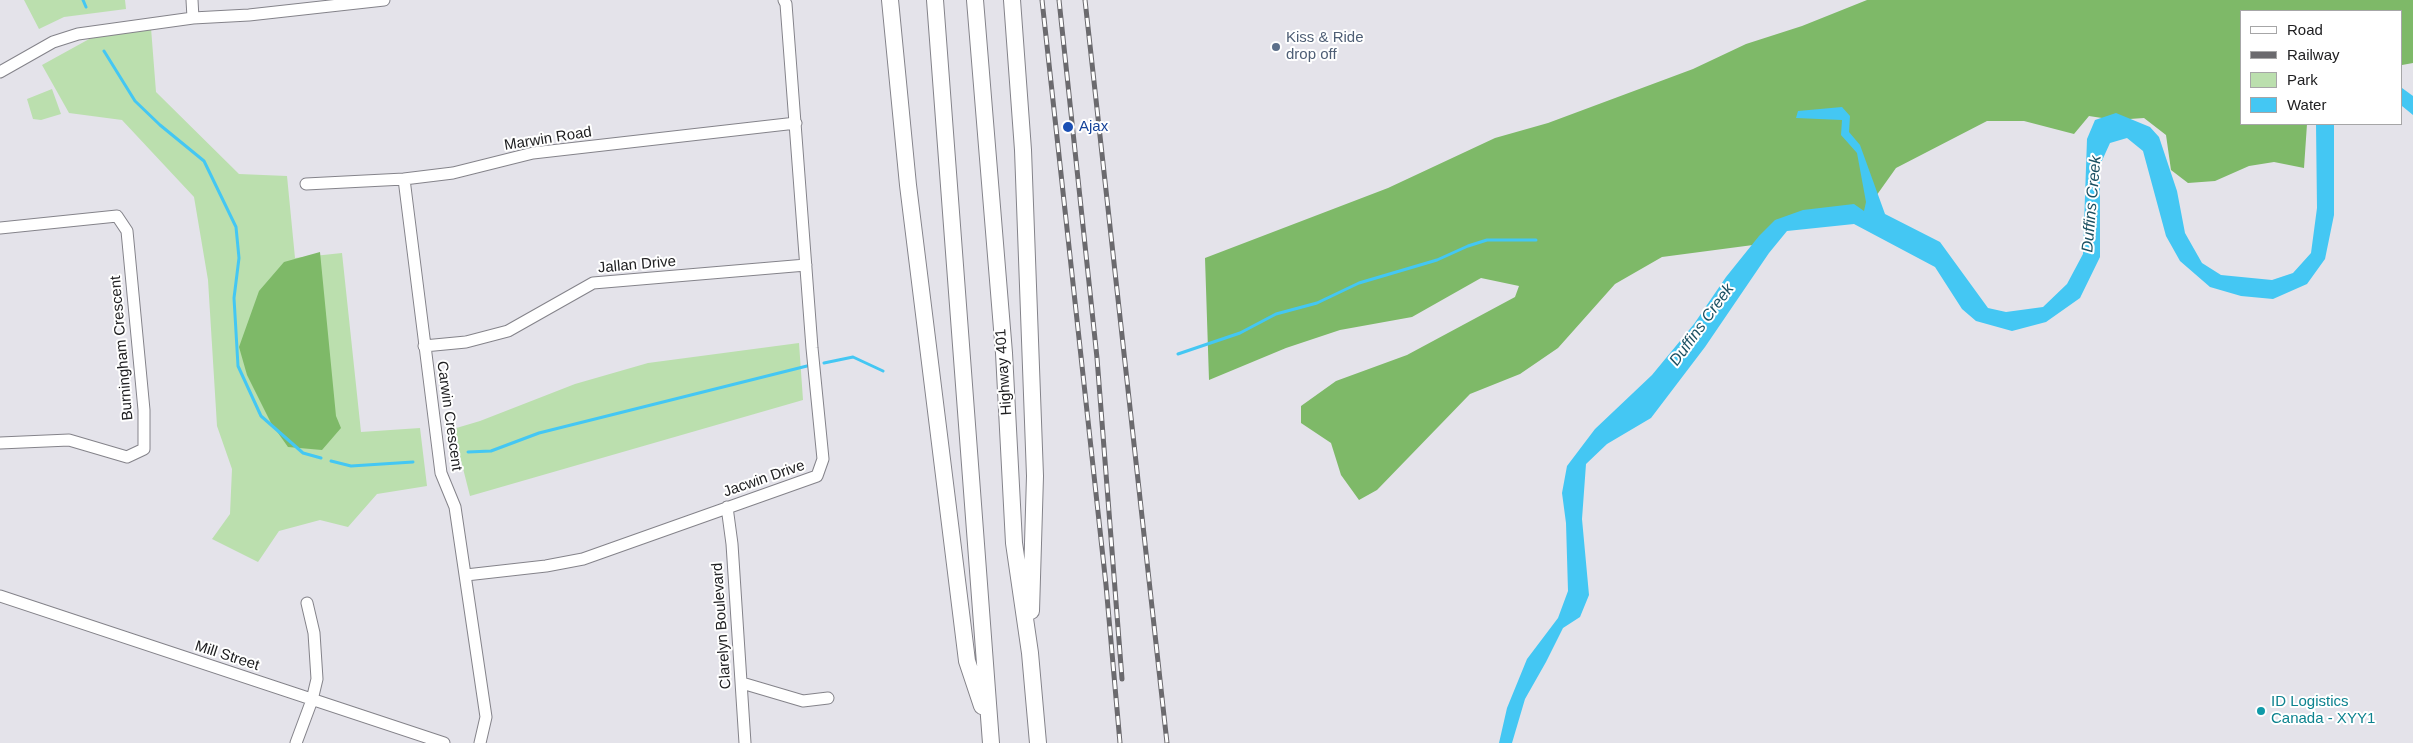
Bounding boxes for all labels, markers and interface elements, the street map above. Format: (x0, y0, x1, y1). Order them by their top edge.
legend (2240, 10, 2403, 125)
text: Road (2287, 21, 2323, 38)
place label: Kiss & Ride drop off (1286, 29, 1364, 64)
marker: Kiss & Ride drop off (1270, 41, 1282, 53)
text: Railway (2287, 46, 2340, 63)
text: Park (2287, 71, 2318, 88)
text: Water (2287, 96, 2326, 113)
place label: Ajax (1079, 118, 1108, 136)
marker: Ajax (1061, 120, 1075, 134)
street label: Marwin Road (503, 123, 593, 155)
water label: Duffins Creek (2078, 155, 2106, 253)
street label: Jallan Drive (597, 253, 677, 277)
street label: Burningham Crescent (107, 275, 137, 421)
water label: Duffins Creek (1666, 280, 1738, 370)
street label: Highway 401 (992, 328, 1016, 416)
street label: Carwin Crescent (432, 360, 466, 472)
street label: Jacwin Drive (721, 457, 807, 501)
street label: Clarelyn Boulevard (709, 562, 735, 690)
street label: Mill Street (193, 637, 261, 675)
place label: ID Logistics Canada - XYY1 (2271, 693, 2375, 728)
marker: ID Logistics Canada - XYY1 (2255, 705, 2267, 717)

